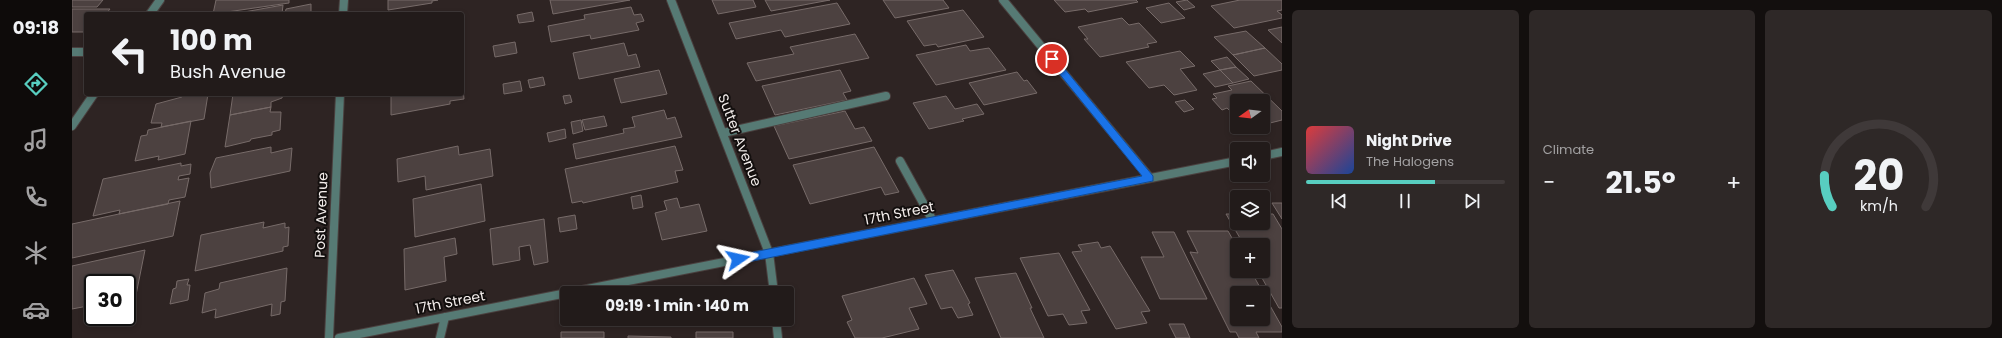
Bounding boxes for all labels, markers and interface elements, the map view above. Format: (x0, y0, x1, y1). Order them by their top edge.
text: 09:18 (13, 15, 59, 40)
text: 100 m (170, 21, 253, 60)
icon: left (104, 28, 156, 80)
pin (1035, 42, 1069, 76)
icon: arrive (1041, 48, 1063, 70)
text: Bush Avenue (170, 59, 286, 84)
icon: directions (22, 70, 50, 98)
street label: Sutter Avenue (713, 91, 767, 189)
north arrow (1230, 94, 1270, 134)
map controls (1230, 94, 1270, 326)
icon: music (22, 126, 50, 154)
text: Night Drive (1366, 130, 1452, 151)
text: Climate (1543, 140, 1594, 159)
button: sound (1230, 142, 1270, 182)
text: 20 (1853, 146, 1904, 205)
text: The Halogens (1366, 152, 1454, 171)
text: 21.5° (1605, 161, 1676, 204)
text: − (1543, 167, 1555, 198)
text: + (1726, 167, 1741, 198)
street label: Post Avenue (310, 171, 333, 258)
icon: phone (22, 183, 50, 211)
button: layers (1230, 190, 1270, 230)
icon: previous (1328, 190, 1350, 212)
icon: pause (1394, 190, 1416, 212)
icon: next (1461, 190, 1483, 212)
street label: 17th Street (862, 196, 936, 230)
text: km/h (1860, 196, 1898, 216)
position arrow (717, 238, 759, 280)
button: + (1230, 238, 1270, 278)
icon: climate (22, 239, 50, 267)
speed limit sign: 30 (84, 274, 136, 326)
street label: 17th Street (413, 285, 487, 319)
button: − (1230, 286, 1270, 326)
text: 09:19 · 1 min · 140 m (605, 295, 749, 316)
icon: car (22, 296, 50, 324)

